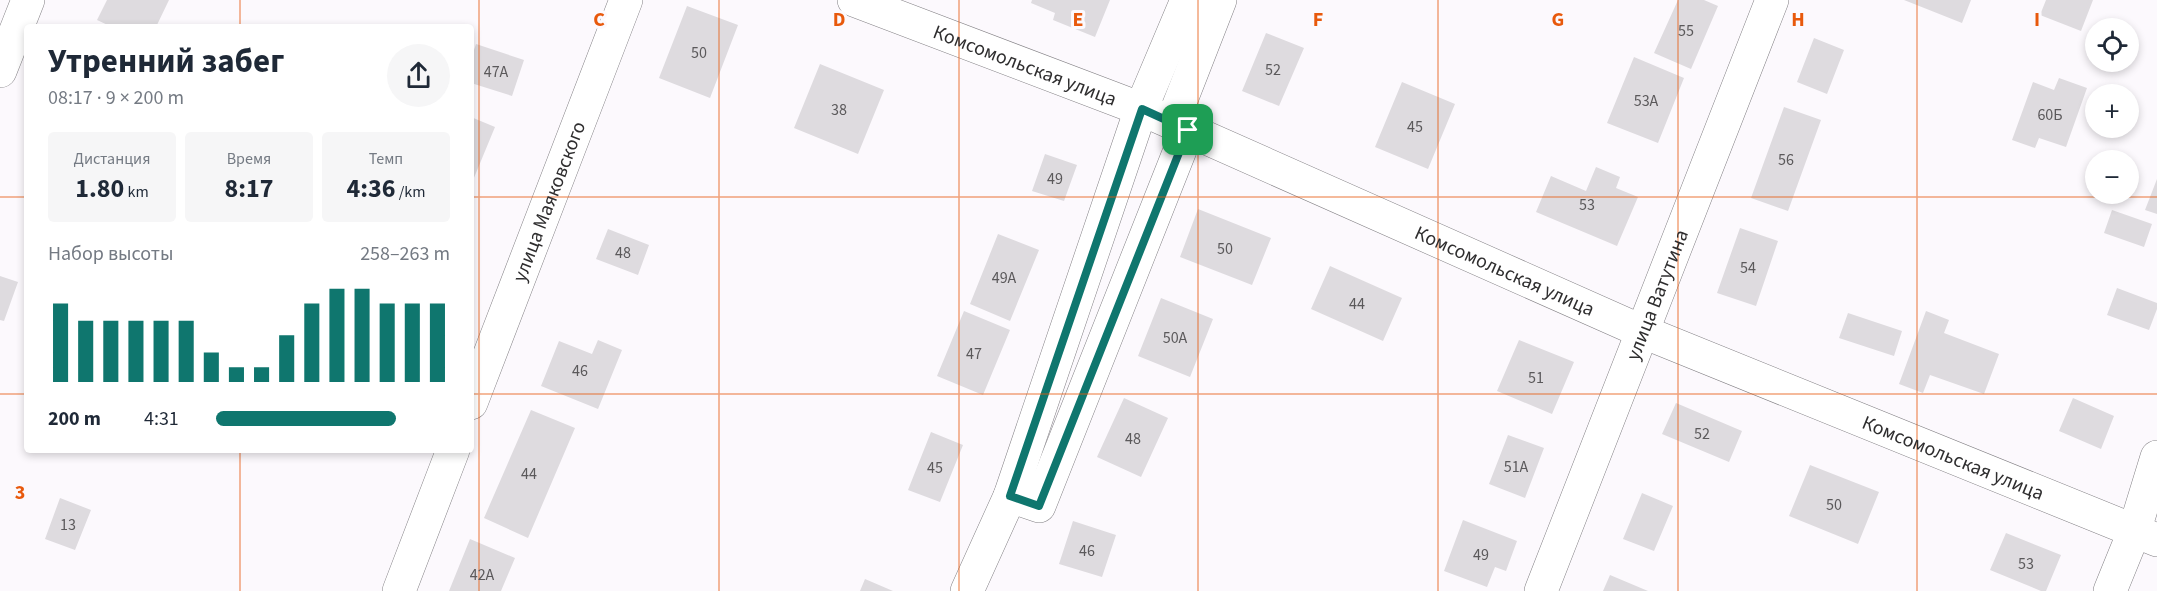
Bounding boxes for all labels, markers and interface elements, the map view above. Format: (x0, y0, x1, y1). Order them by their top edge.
text: C (593, 6, 605, 34)
text: D (833, 6, 845, 34)
text: E (1073, 6, 1083, 34)
text: F (1313, 6, 1323, 34)
text: G (1552, 6, 1564, 34)
text: H (1791, 6, 1805, 34)
text: I (2034, 6, 2040, 34)
street label: Комсомольская улица (929, 18, 1120, 113)
map controls (2085, 18, 2139, 204)
button: locate (2085, 18, 2139, 72)
house number: 55 (1678, 20, 1694, 42)
text: Утренний забег (48, 38, 284, 85)
house number: 50 (691, 42, 707, 64)
button: share (387, 44, 450, 107)
house number: 52 (1265, 59, 1281, 81)
house number: 47А (484, 61, 509, 83)
text: 08:17 · 9 × 200 m (48, 84, 184, 112)
button: + (2085, 84, 2139, 138)
house number: 53А (1634, 90, 1659, 112)
house number: 38 (831, 99, 847, 121)
pin (1162, 104, 1213, 155)
house number: 60Б (2037, 104, 2063, 126)
icon: arrive (1171, 113, 1204, 146)
house number: 45 (1407, 116, 1423, 138)
street label: улица Маяковского (506, 118, 593, 286)
text: Дистанция (74, 148, 150, 170)
text: Время (227, 148, 271, 170)
text: Темп (369, 148, 403, 170)
house number: 56 (1778, 149, 1794, 171)
button: − (2085, 150, 2139, 204)
house number: 49 (1047, 168, 1063, 190)
text: 1.80 (75, 170, 124, 207)
text: 8:17 (225, 170, 273, 207)
text: 4:36 (347, 170, 396, 207)
text: km (124, 181, 149, 203)
text: /km (396, 181, 425, 203)
house number: 53 (1579, 194, 1595, 216)
street label: Комсомольская улица (1410, 219, 1599, 324)
street label: улица Ватутина (1619, 226, 1696, 365)
house number: 50 (1217, 238, 1233, 260)
text: Набор высоты (48, 240, 173, 268)
text: 258–263 m (360, 240, 450, 268)
house number: 48 (615, 242, 631, 264)
house number: 54 (1740, 257, 1756, 279)
house number: 49А (992, 267, 1017, 289)
house number: 44 (1349, 293, 1365, 315)
house number: 50А (1163, 327, 1188, 349)
house number: 47 (966, 343, 982, 365)
house number: 46 (572, 360, 588, 382)
house number: 51 (1528, 367, 1544, 389)
text: 200 m (48, 405, 101, 433)
text: 4:31 (144, 405, 179, 433)
street label: Комсомольская улица (1858, 409, 2048, 508)
house number: 52 (1694, 423, 1710, 445)
house number: 48 (1125, 428, 1141, 450)
house number: 51А (1504, 456, 1529, 478)
house number: 45 (927, 457, 943, 479)
house number: 44 (521, 463, 537, 485)
text: 3 (15, 479, 25, 507)
house number: 50 (1826, 494, 1842, 516)
house number: 13 (60, 514, 76, 536)
house number: 46 (1079, 540, 1095, 562)
house number: 49 (1473, 544, 1489, 566)
house number: 53 (2018, 553, 2034, 575)
house number: 42А (470, 564, 495, 586)

